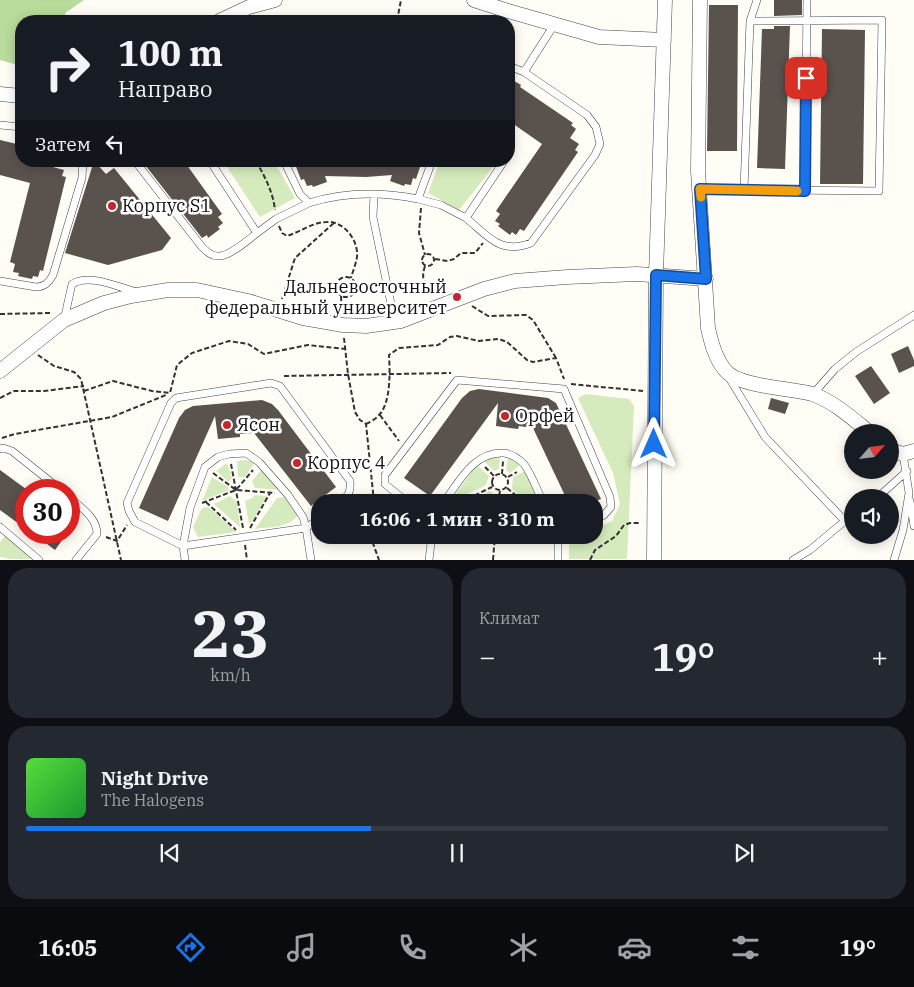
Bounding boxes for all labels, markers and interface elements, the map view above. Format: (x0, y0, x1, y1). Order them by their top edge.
text: 100 m (118, 30, 223, 76)
icon: right (35, 35, 100, 100)
pin (785, 57, 827, 99)
icon: arrive (792, 64, 820, 92)
text: Направо (118, 74, 212, 103)
icon: left (101, 130, 129, 158)
text: Затем (35, 132, 91, 156)
place label: Корпус S1 (122, 194, 211, 217)
marker: Корпус S1 (106, 200, 118, 212)
place label: Дальневосточный федеральный университет (205, 275, 447, 319)
marker: Дальневосточный федеральный университет (451, 291, 463, 303)
place label: Орфей (515, 404, 575, 427)
marker: Орфей (499, 410, 511, 422)
place label: Ясон (237, 413, 280, 436)
position arrow (627, 417, 679, 469)
marker: Ясон (221, 419, 233, 431)
north arrow (844, 424, 899, 479)
map controls (844, 424, 899, 544)
place label: Корпус 4 (307, 451, 386, 474)
marker: Корпус 4 (291, 457, 303, 469)
speed limit sign: 30 (15, 479, 80, 544)
button: sound (844, 489, 899, 544)
text: 16:06 · 1 мин · 310 m (359, 507, 555, 531)
text: 23 (191, 590, 270, 675)
text: Климат (479, 608, 539, 628)
text: 19° (652, 632, 715, 681)
text: − (479, 638, 496, 675)
text: + (871, 638, 888, 675)
text: km/h (210, 665, 251, 685)
text: Night Drive (101, 766, 209, 790)
text: The Halogens (101, 790, 204, 810)
icon: previous (156, 839, 184, 867)
icon: pause (443, 839, 471, 867)
icon: next (730, 839, 758, 867)
icon: directions (173, 930, 208, 965)
icon: music (284, 930, 319, 965)
icon: phone (395, 930, 430, 965)
icon: climate (506, 930, 541, 965)
icon: car (617, 930, 652, 965)
icon: filters (728, 930, 763, 965)
text: 16:05 (38, 933, 97, 962)
text: 19° (839, 933, 876, 962)

